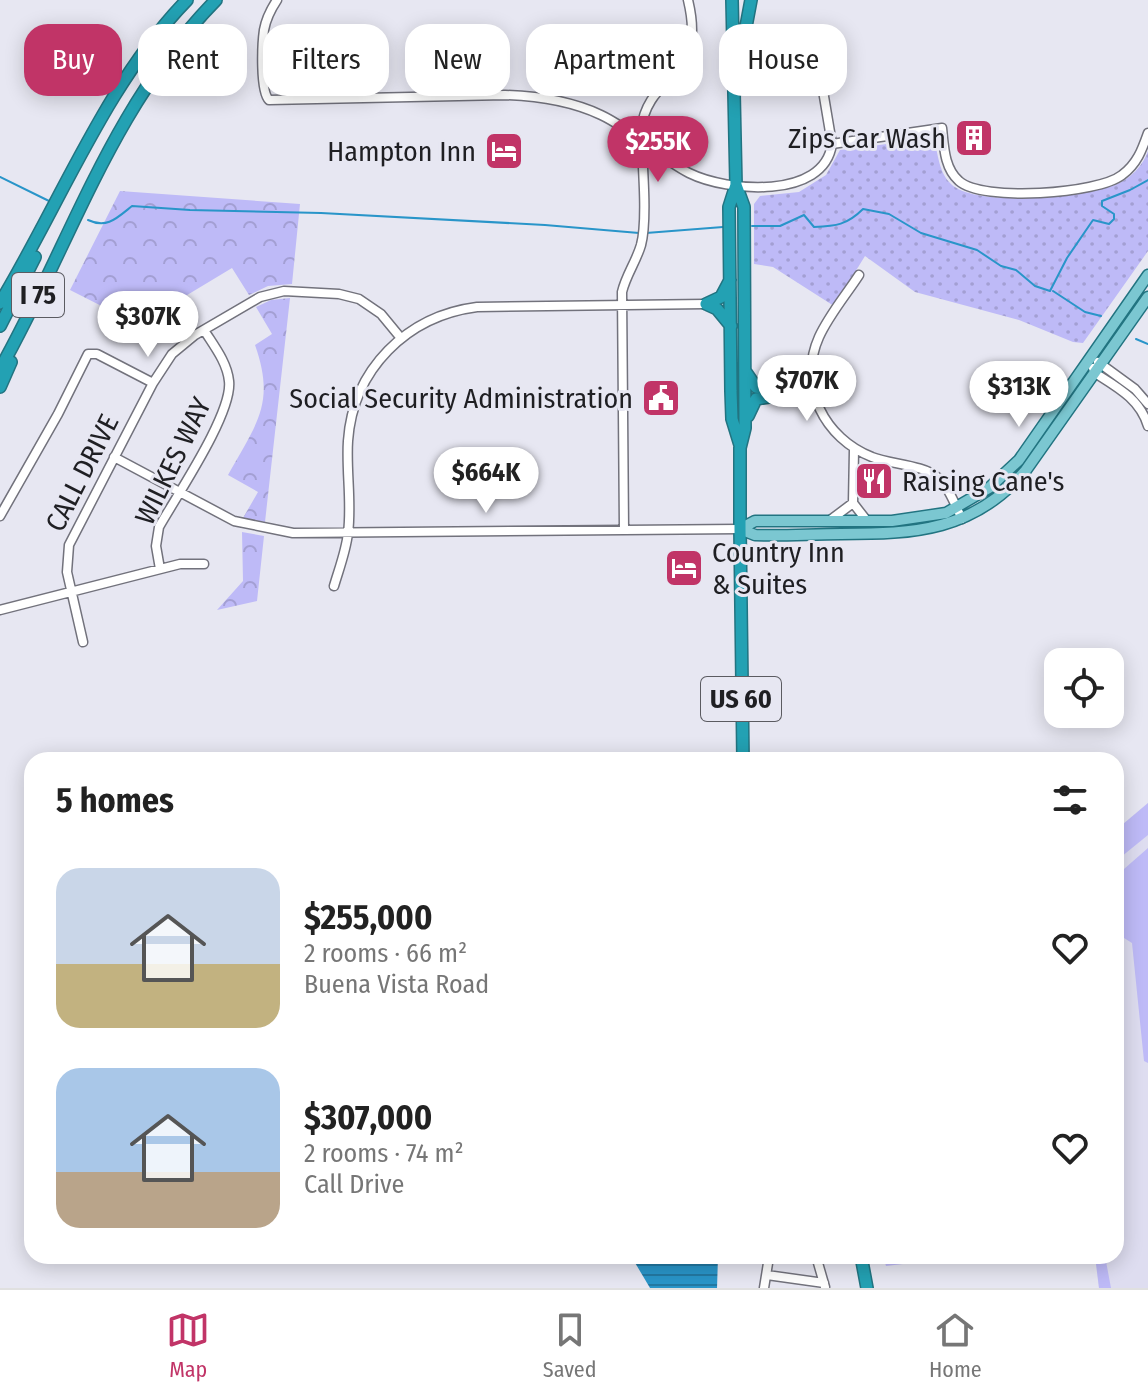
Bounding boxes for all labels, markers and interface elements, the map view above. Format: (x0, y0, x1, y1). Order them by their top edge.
chip: Buy (24, 24, 122, 96)
chip: Rent (138, 24, 247, 96)
chip: Filters (263, 24, 389, 96)
chip: New (405, 24, 510, 96)
chip: Apartment (526, 24, 703, 96)
chip: House (719, 24, 847, 96)
pin: $255K (602, 116, 714, 184)
building icon: Zips Car Wash (953, 117, 995, 159)
place label: Zips Car Wash (788, 122, 946, 155)
text: $255K (625, 126, 691, 157)
hotel icon: Hampton Inn (483, 130, 525, 172)
place label: Hampton Inn (327, 135, 476, 168)
road number: I 75 (12, 273, 64, 317)
pin: $307K (92, 291, 204, 359)
text: $307K (115, 301, 181, 332)
pin: $707K (751, 355, 863, 423)
pin: $313K (963, 361, 1075, 429)
text: $707K (775, 365, 839, 396)
text: $313K (987, 371, 1051, 402)
public building icon: Social Security Administration (640, 377, 682, 419)
place label: Social Security Administration (289, 382, 633, 415)
street label: WILKES WAY (128, 392, 218, 530)
street label: CALL DRIVE (39, 409, 125, 537)
pin: $664K (430, 447, 542, 515)
text: $664K (452, 457, 520, 488)
restaurant icon: Raising Cane's (853, 460, 895, 502)
place label: Raising Cane's (902, 465, 1065, 498)
place label: Country Inn & Suites (712, 536, 845, 601)
hotel icon: Country Inn & Suites (663, 547, 705, 589)
map controls (1044, 648, 1124, 728)
button: locate (1044, 648, 1124, 728)
road number: US 60 (701, 677, 781, 721)
icon: filters (1048, 778, 1092, 822)
text: 5 homes (56, 780, 174, 821)
text: $255,000 (304, 897, 432, 938)
icon: home (120, 900, 216, 996)
icon: heart (1048, 926, 1092, 970)
text: 2 rooms · 66 m² (304, 938, 467, 969)
text: Buena Vista Road (304, 969, 489, 1000)
text: $307,000 (304, 1097, 432, 1138)
icon: home (120, 1100, 216, 1196)
icon: heart (1048, 1126, 1092, 1170)
text: 2 rooms · 74 m² (304, 1138, 464, 1169)
text: Call Drive (304, 1169, 404, 1200)
tab: Map (166, 1308, 210, 1383)
tab: Saved (543, 1308, 597, 1383)
tab: Home (929, 1308, 982, 1383)

